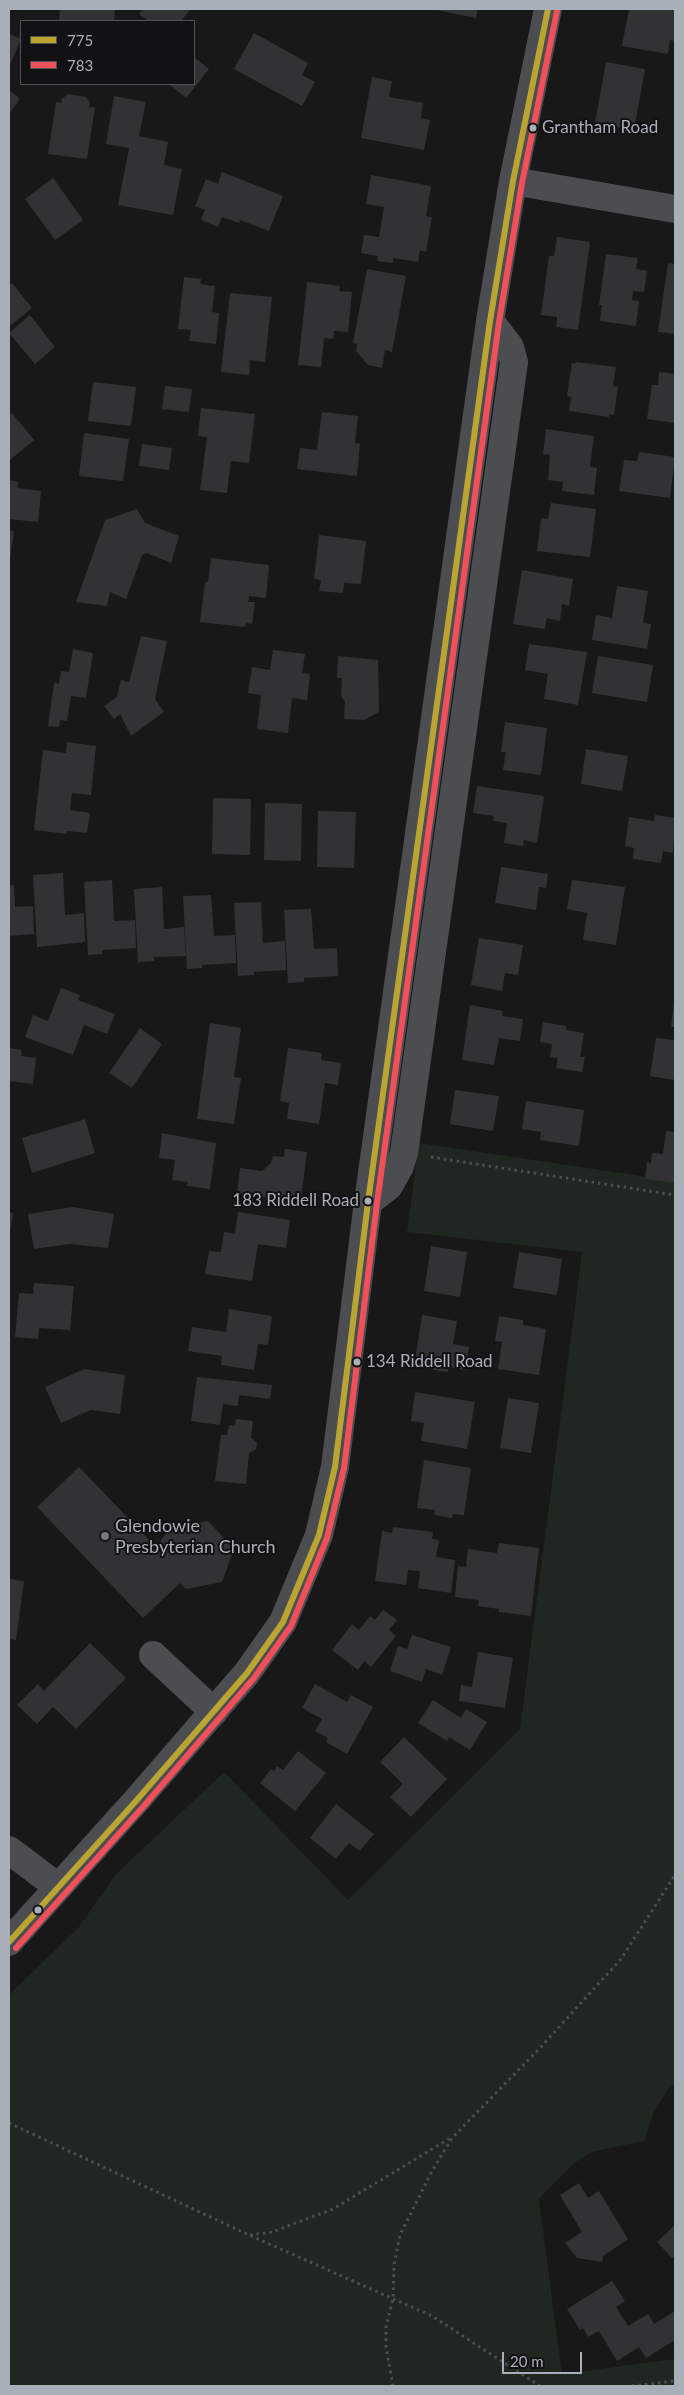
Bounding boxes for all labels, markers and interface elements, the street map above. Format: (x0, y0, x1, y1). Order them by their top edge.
legend (20, 20, 195, 85)
text: 775 (67, 31, 93, 49)
text: 783 (67, 56, 93, 74)
place label: Grantham Road (542, 118, 658, 138)
marker: Grantham Road (528, 123, 538, 133)
place label: 183 Riddell Road (232, 1191, 359, 1211)
marker: 183 Riddell Road (363, 1196, 373, 1206)
place label: 134 Riddell Road (366, 1352, 493, 1372)
marker: 134 Riddell Road (352, 1357, 362, 1367)
place label: Glendowie Presbyterian Church (115, 1515, 276, 1558)
marker: Glendowie Presbyterian Church (99, 1530, 111, 1542)
unlabelled marker (33, 1905, 43, 1915)
scale bar (504, 2342, 584, 2374)
text: 20 m (510, 2352, 544, 2370)

